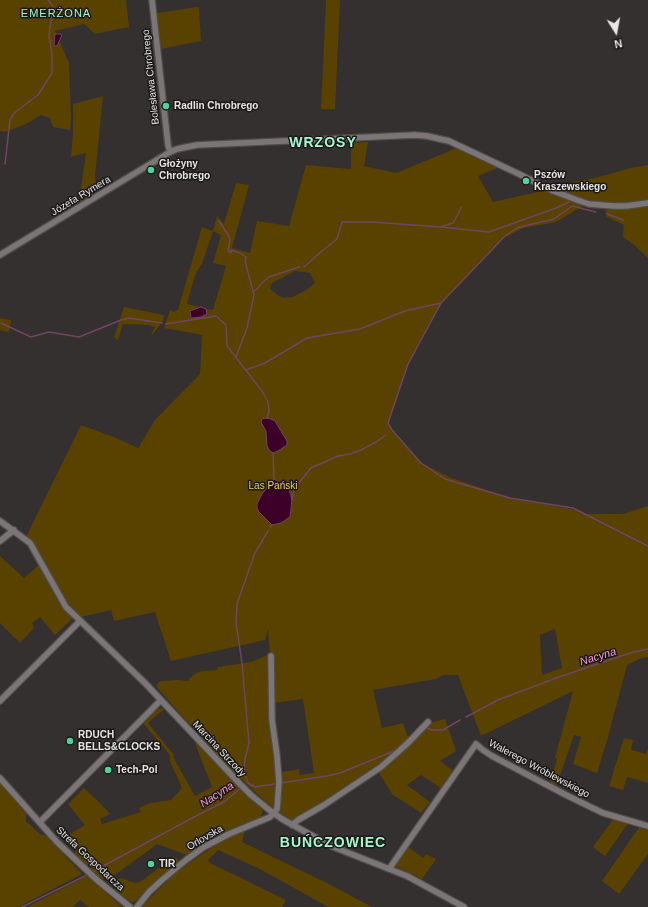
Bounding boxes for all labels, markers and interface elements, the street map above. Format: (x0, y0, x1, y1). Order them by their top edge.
district label: EMERŻONA (21, 7, 91, 21)
north arrow (596, 12, 636, 52)
street label: Bolesława Chrobrego (140, 29, 162, 125)
text: N (613, 37, 623, 50)
place label: Radlin Chrobrego (174, 100, 258, 112)
marker: Radlin Chrobrego (161, 101, 171, 111)
district label: WRZOSY (289, 135, 357, 151)
place label: Głożyny Chrobrego (159, 158, 210, 182)
marker: Głożyny Chrobrego (146, 165, 156, 175)
place label: Pszów Kraszewskiego (534, 169, 606, 192)
street label: Józefa Rymera (49, 174, 113, 218)
marker: Pszów Kraszewskiego (521, 176, 531, 186)
park label: Las Pański (249, 480, 297, 492)
water label: Nacyna (578, 645, 618, 669)
street label: Marcina Strzody (190, 718, 248, 780)
place label: RDUCH BELLS&CLOCKS (78, 729, 160, 752)
marker: RDUCH BELLS&CLOCKS (65, 736, 75, 746)
street label: Walerego Wróblewskiego (486, 737, 592, 801)
place label: Tech-Pol (116, 764, 157, 776)
marker: Tech-Pol (103, 765, 113, 775)
water label: Nacyna (198, 779, 236, 811)
street label: Orlovska (185, 823, 225, 853)
street label: Strefa Gospodarcza (53, 824, 127, 894)
district label: BUŃCZOWIEC (280, 835, 386, 851)
place label: TIR (159, 858, 175, 870)
marker: TIR (146, 859, 156, 869)

